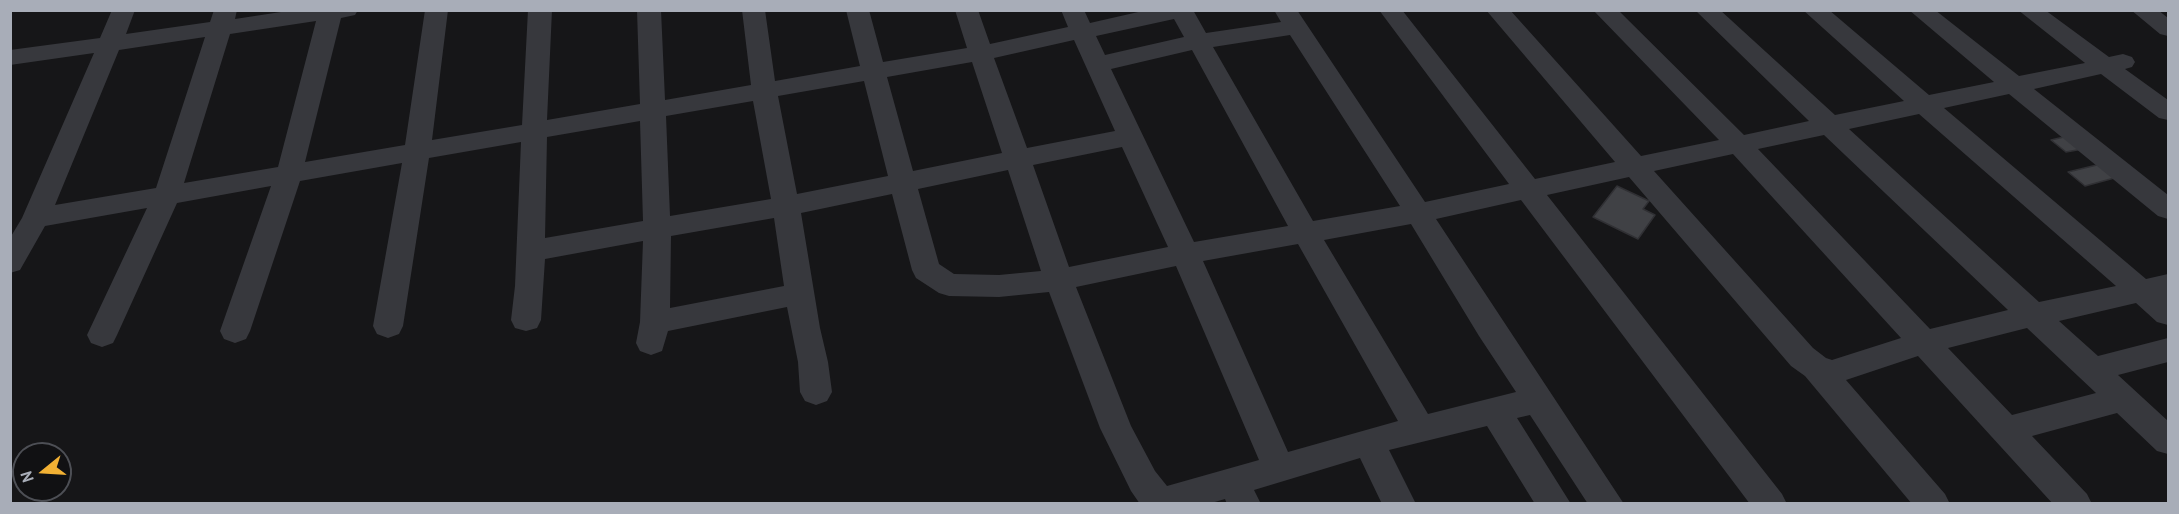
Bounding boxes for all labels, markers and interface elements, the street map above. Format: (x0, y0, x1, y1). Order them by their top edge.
north arrow (12, 442, 72, 502)
text: N (16, 469, 38, 485)

